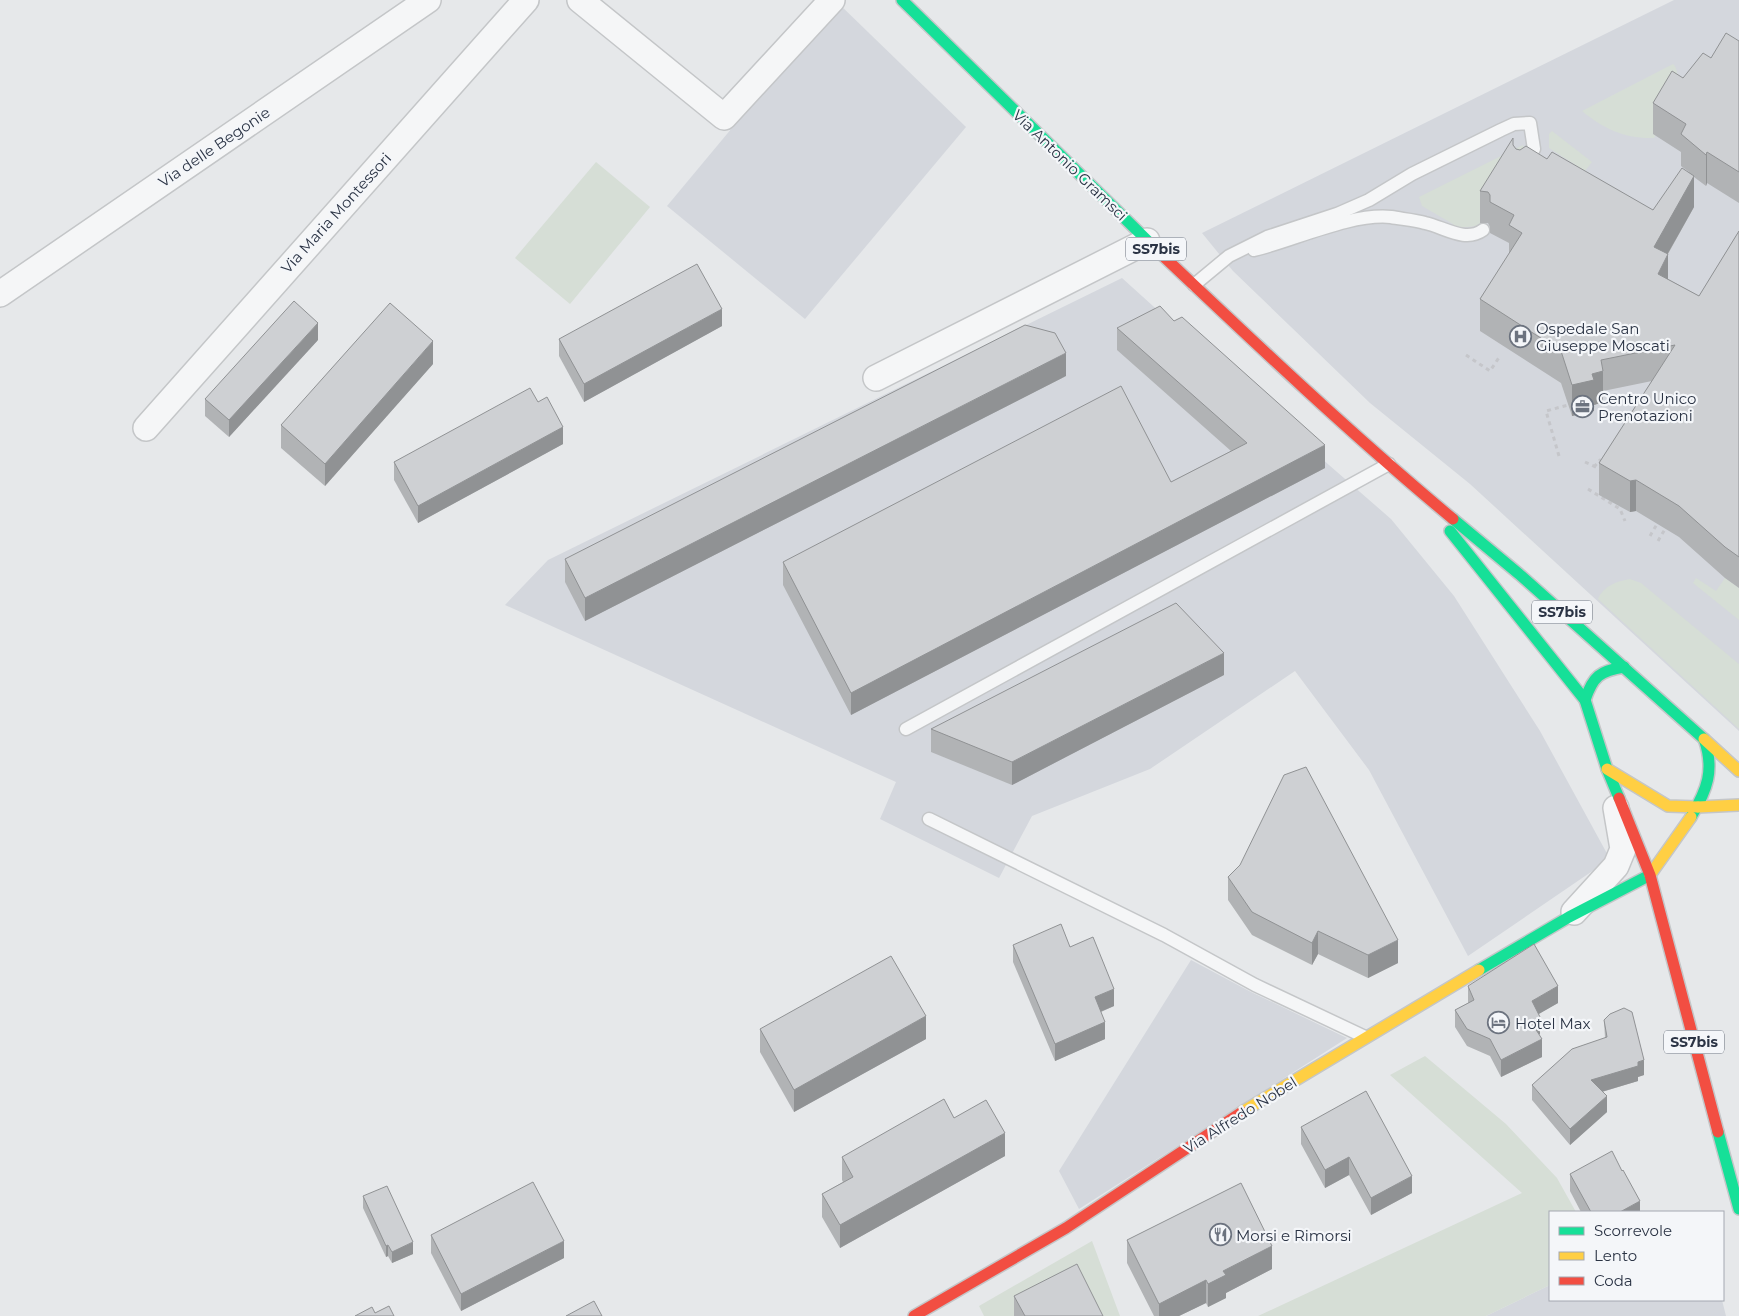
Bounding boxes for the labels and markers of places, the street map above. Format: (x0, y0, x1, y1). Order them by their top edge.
place label: Ospedale San Giuseppe Moscati (1536, 319, 1670, 355)
hospital icon: Ospedale San Giuseppe Moscati (1508, 325, 1532, 349)
place label: Centro Unico Prenotazioni (1598, 389, 1697, 425)
office icon: Centro Unico Prenotazioni (1570, 395, 1594, 419)
hotel icon: Hotel Max (1487, 1011, 1511, 1035)
place label: Hotel Max (1515, 1014, 1591, 1033)
restaurant icon: Morsi e Rimorsi (1208, 1223, 1232, 1247)
place label: Morsi e Rimorsi (1236, 1226, 1352, 1245)

